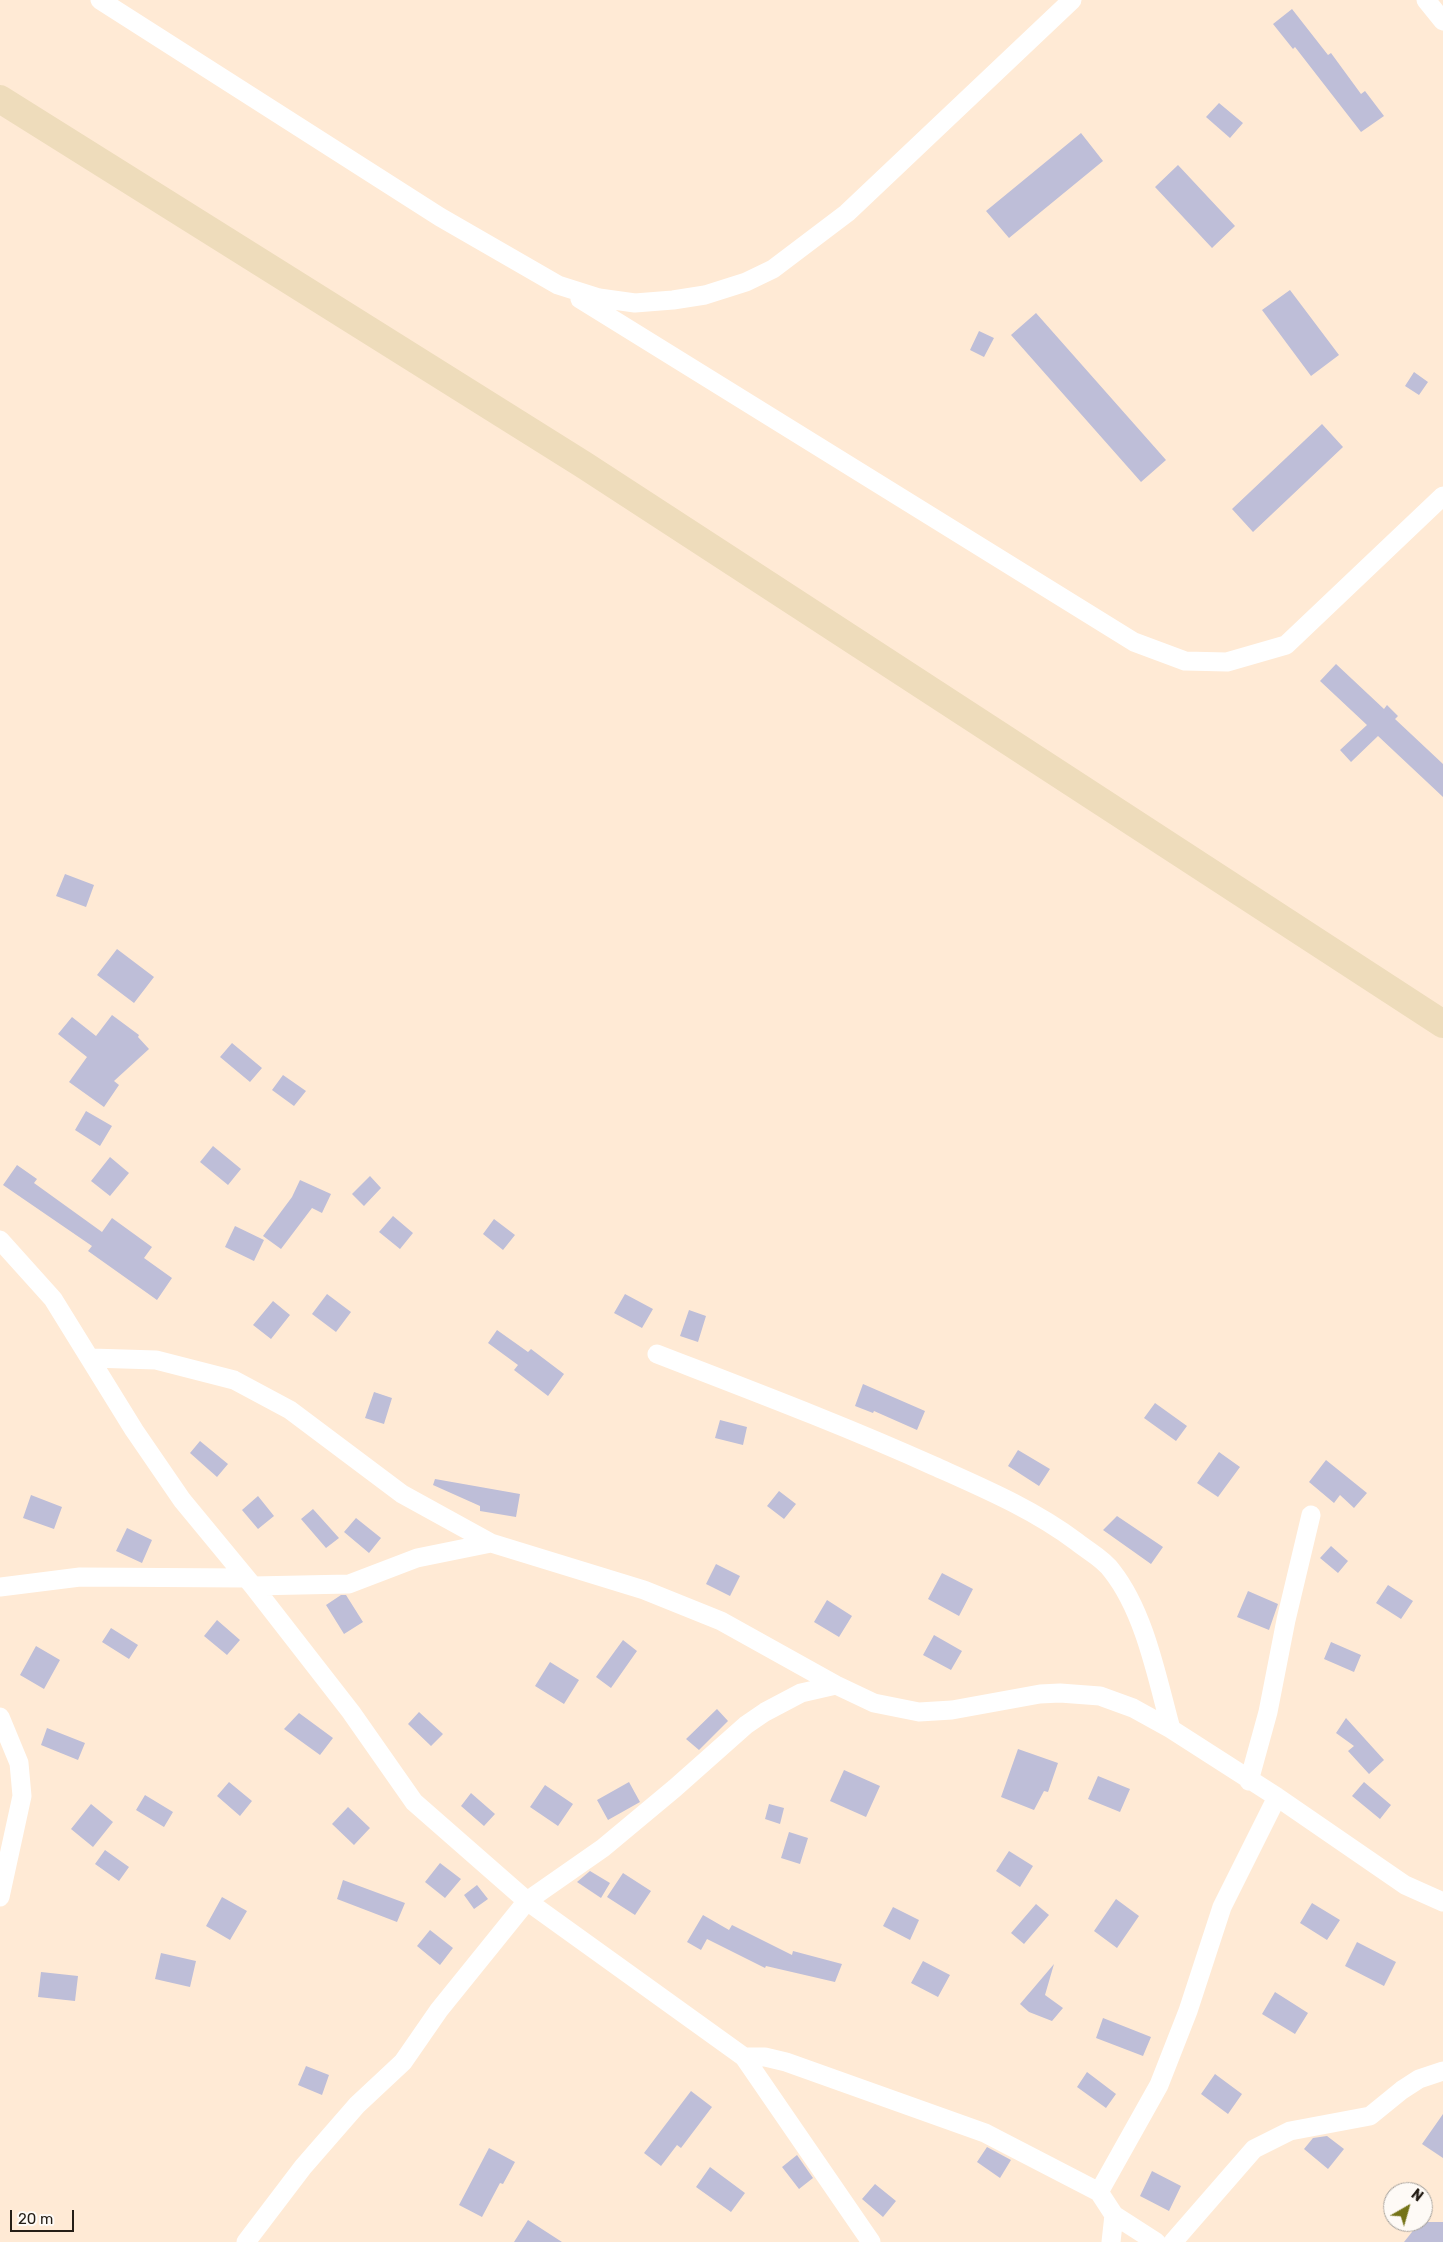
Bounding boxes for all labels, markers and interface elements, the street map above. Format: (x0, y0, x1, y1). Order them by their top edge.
north arrow (1383, 2182, 1433, 2232)
text: N (1408, 2186, 1426, 2205)
scale bar (12, 2200, 76, 2232)
text: 20 m (18, 2210, 53, 2228)

